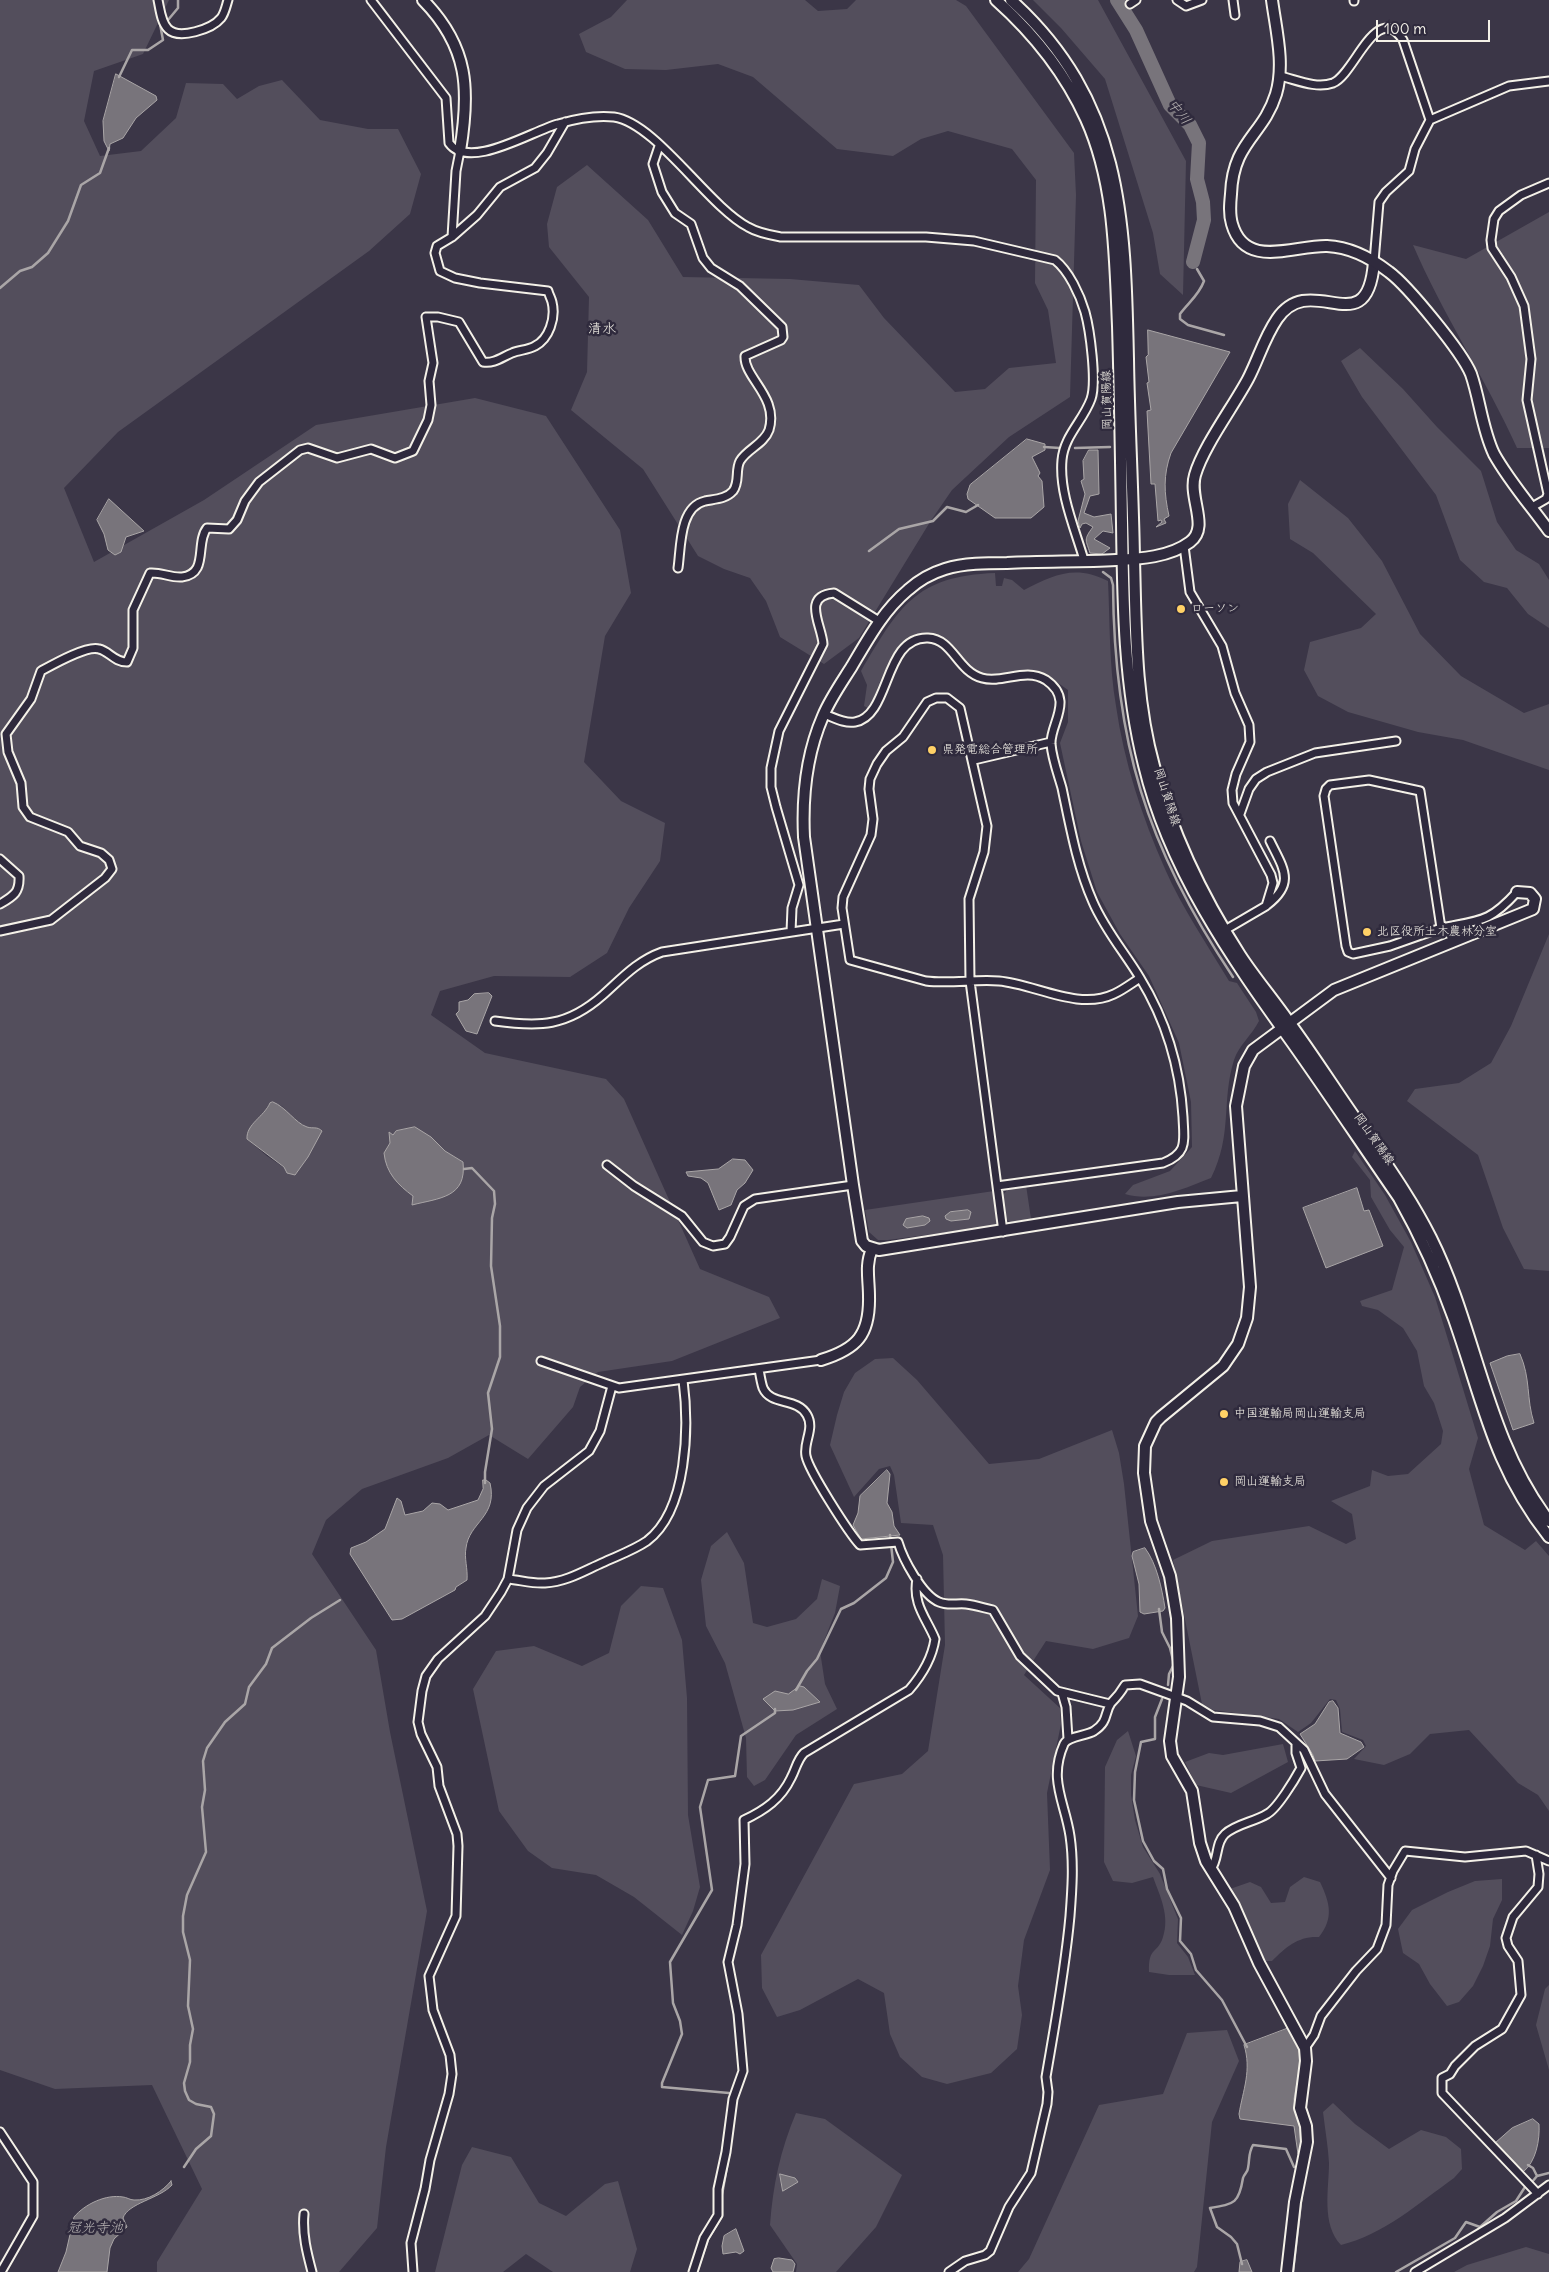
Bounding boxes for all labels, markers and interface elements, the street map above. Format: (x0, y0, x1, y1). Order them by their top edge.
scale bar (1379, 10, 1493, 42)
text: 100 m (1384, 19, 1426, 38)
water label: 中川 (1164, 96, 1194, 128)
district label: 清水 (588, 321, 616, 337)
street label: 岡山賀陽線 (1099, 370, 1115, 430)
place label: ローソン (1191, 602, 1239, 616)
marker: ローソン (1175, 603, 1187, 615)
place label: 県発電総合管理所 (942, 743, 1038, 757)
marker: 県発電総合管理所 (926, 744, 938, 756)
street label: 岡山賀陽線 (1151, 766, 1183, 828)
place label: 北区役所土木農林分室 (1377, 925, 1497, 939)
marker: 北区役所土木農林分室 (1361, 926, 1373, 938)
street label: 岡山賀陽線 (1351, 1110, 1397, 1168)
place label: 中国運輸局岡山運輸支局 (1234, 1407, 1366, 1421)
marker: 中国運輸局岡山運輸支局 (1218, 1408, 1230, 1420)
place label: 岡山運輸支局 (1234, 1475, 1306, 1489)
marker: 岡山運輸支局 (1218, 1476, 1230, 1488)
water label: 冠光寺池 (67, 2220, 123, 2236)

